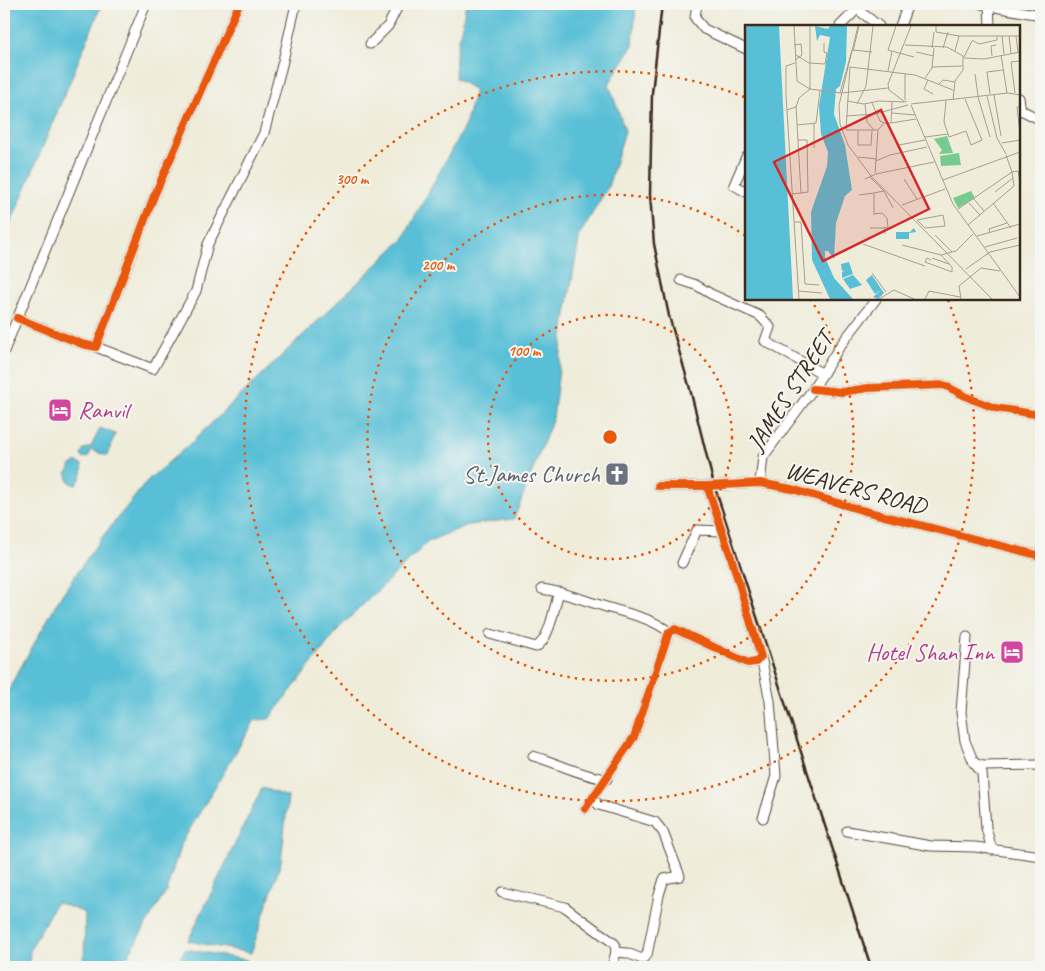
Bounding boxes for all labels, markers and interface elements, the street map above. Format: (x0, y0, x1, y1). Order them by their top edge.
inset map (745, 25, 1020, 300)
text: 300 m (336, 170, 370, 189)
text: 200 m (422, 256, 456, 275)
street label: JAMES STREET (740, 321, 842, 457)
text: 100 m (508, 342, 542, 361)
place label: Ranvil (78, 395, 132, 425)
hotel icon: Ranvil (47, 397, 73, 423)
centre of rings (601, 428, 619, 446)
street label: WEAVERS ROAD (782, 455, 932, 522)
place label: St.James Church (463, 459, 601, 489)
church icon: St.James Church (604, 461, 630, 487)
place label: Hotel Shan Inn (866, 637, 995, 667)
hotel icon: Hotel Shan Inn (999, 639, 1025, 665)

